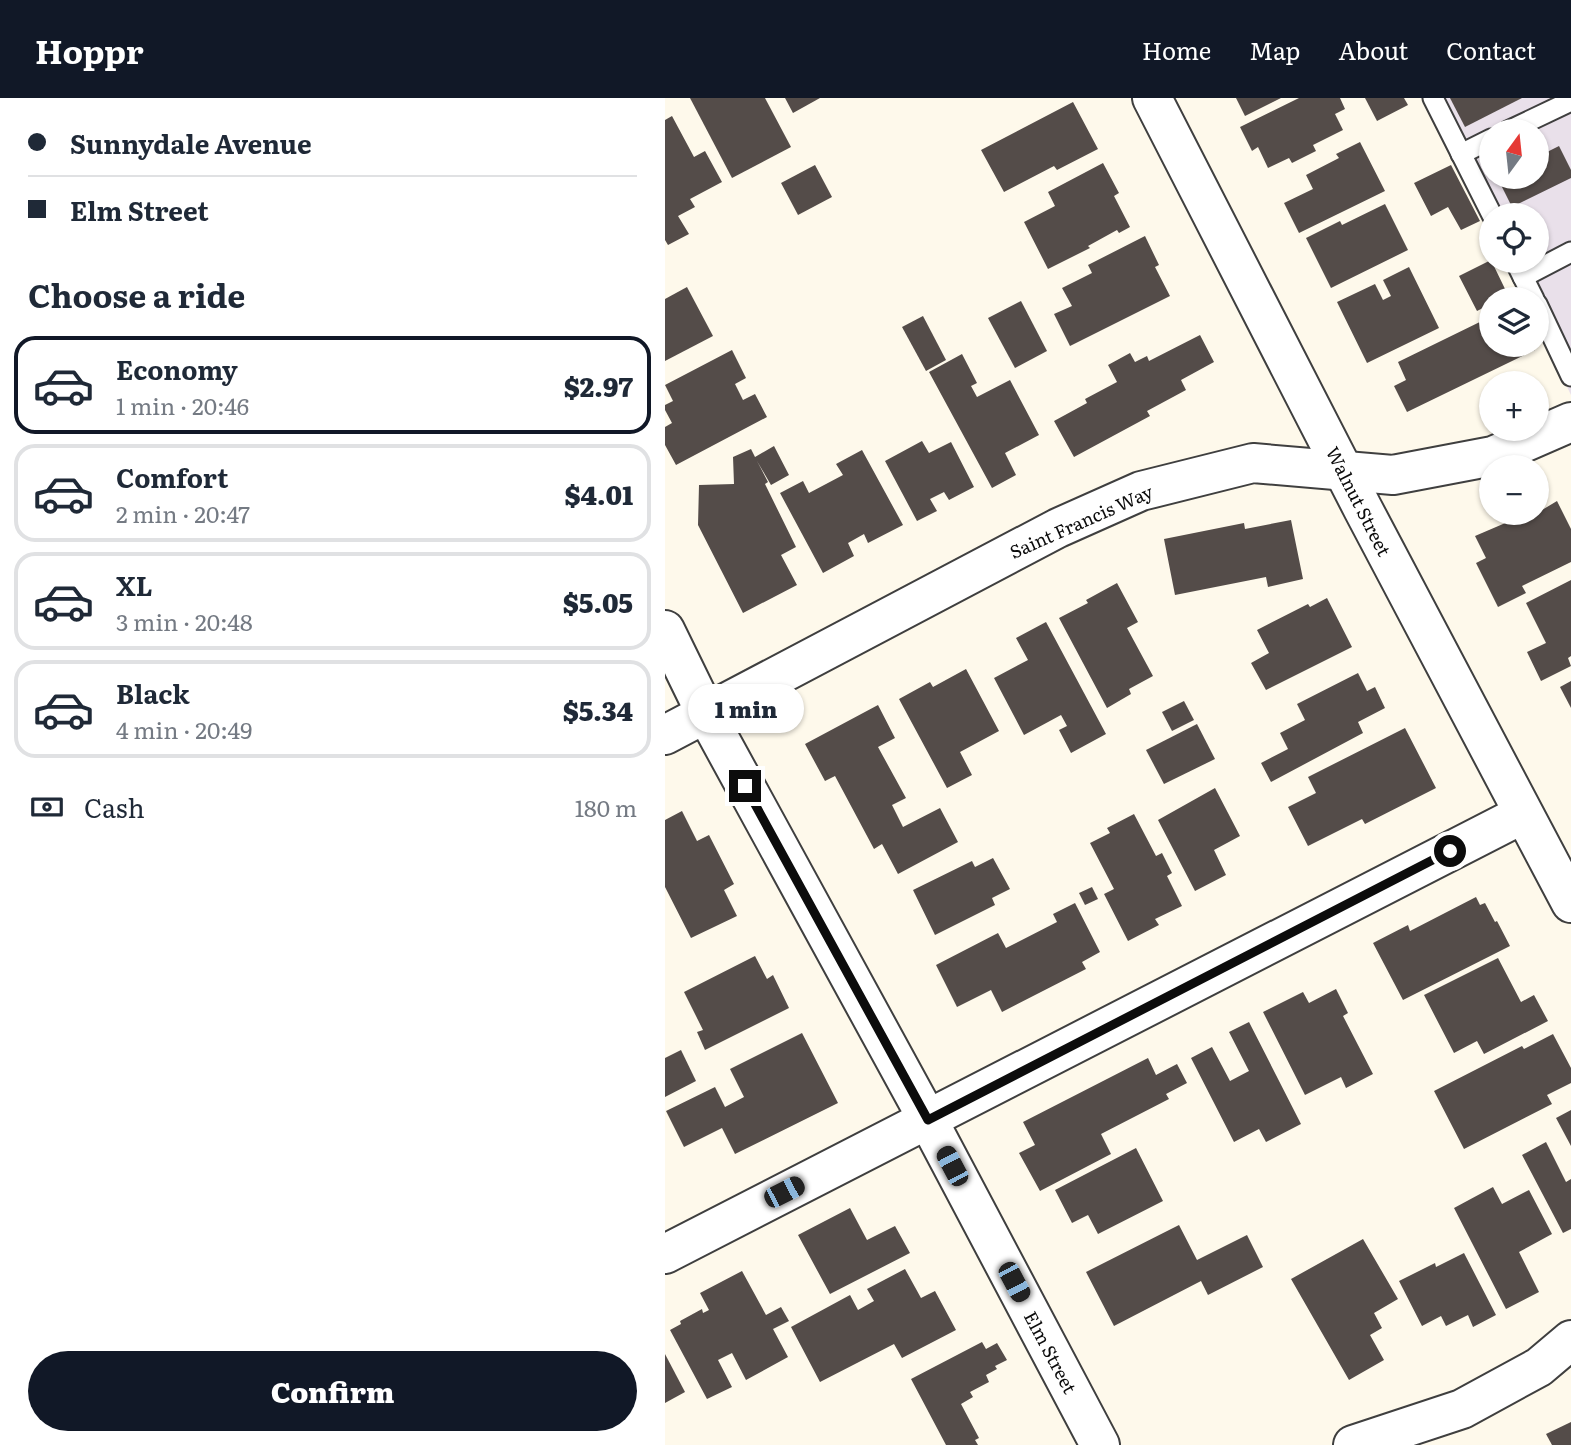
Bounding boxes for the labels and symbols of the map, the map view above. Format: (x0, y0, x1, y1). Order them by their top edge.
north arrow (1479, 119, 1549, 189)
street label: Walnut Street (1320, 442, 1399, 561)
street label: Saint Francis Way (1005, 477, 1158, 565)
callout: 1 min (687, 684, 803, 734)
route end (729, 770, 761, 802)
route start (1434, 835, 1466, 867)
car (933, 1143, 972, 1189)
car (761, 1173, 808, 1211)
car (995, 1259, 1034, 1305)
street label: Elm Street (1018, 1306, 1084, 1399)

